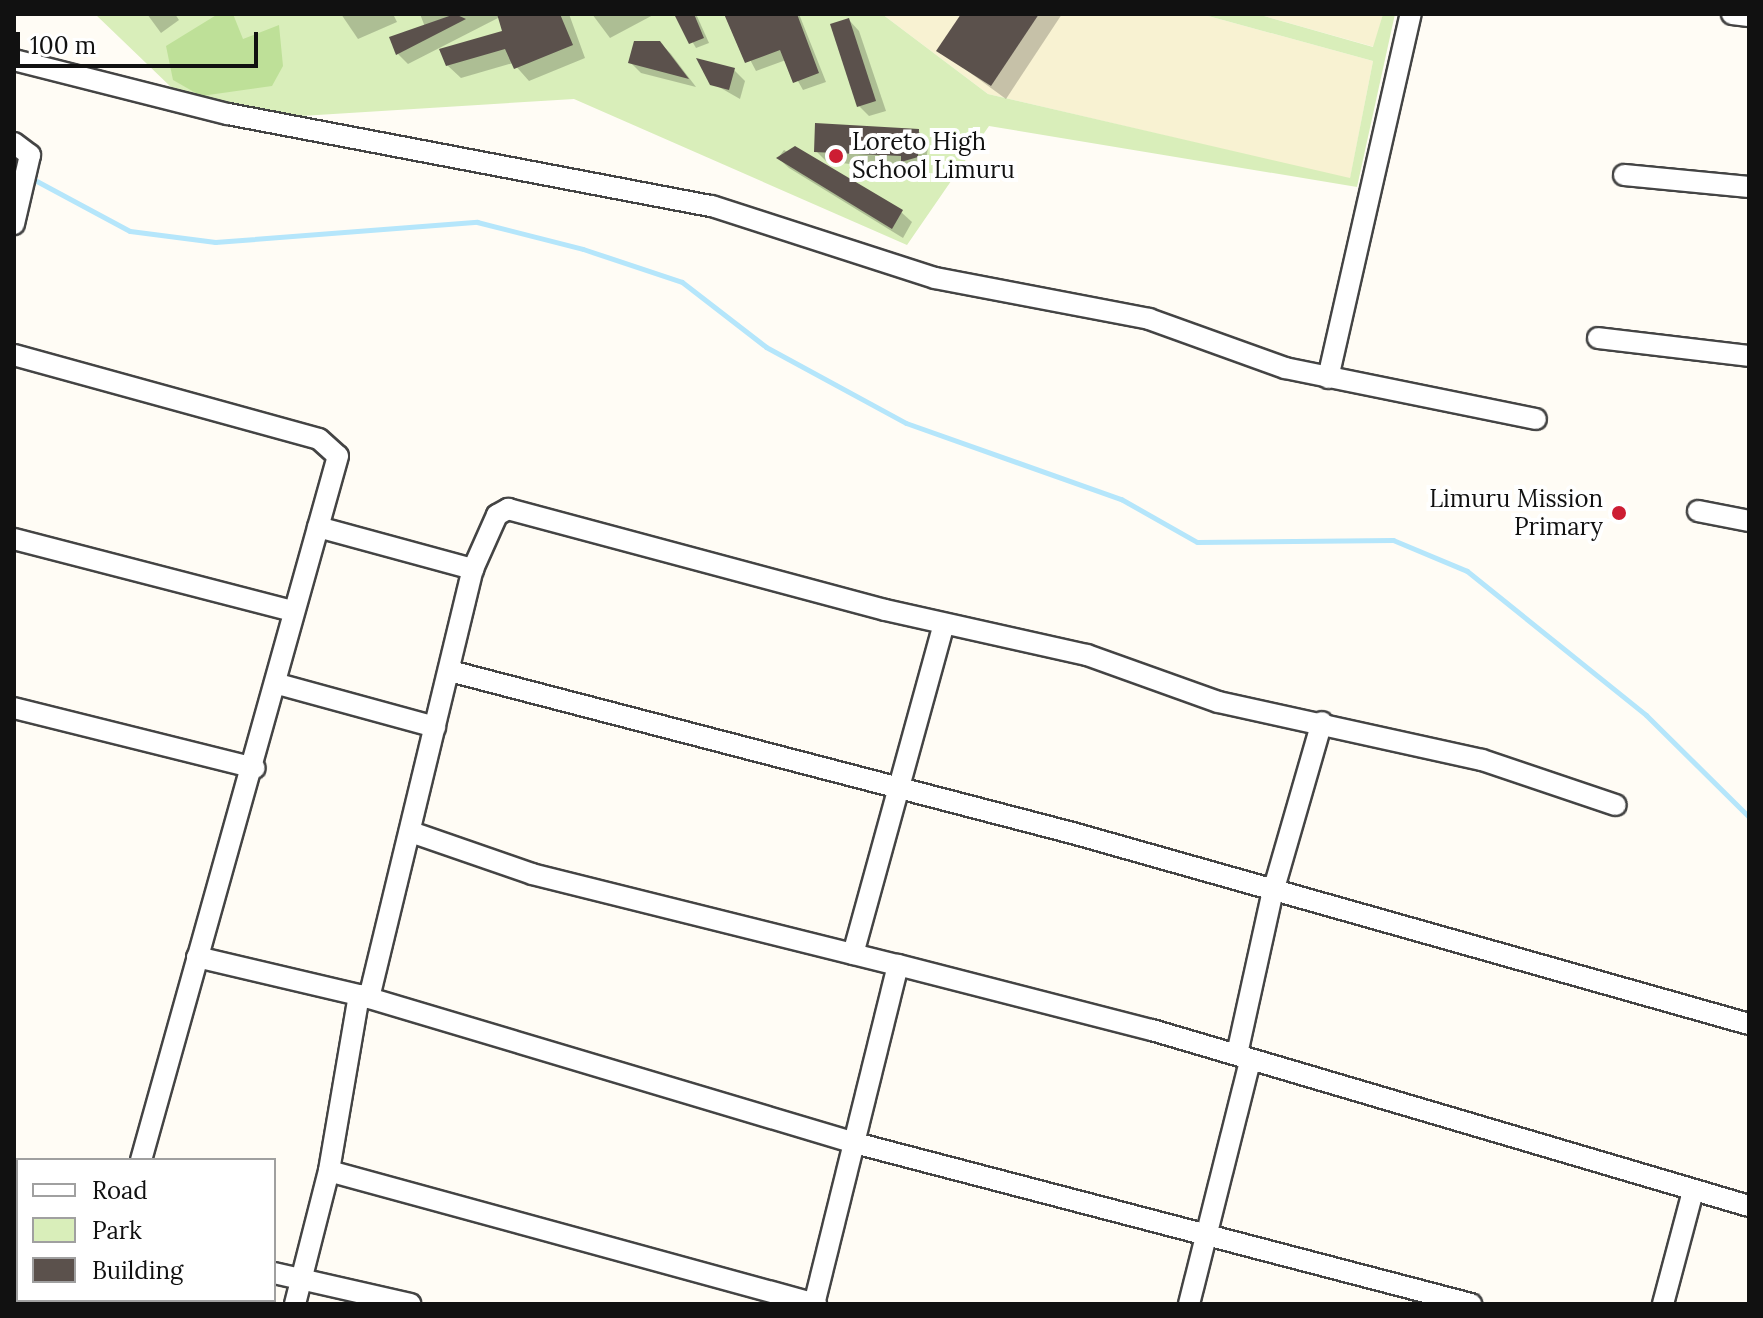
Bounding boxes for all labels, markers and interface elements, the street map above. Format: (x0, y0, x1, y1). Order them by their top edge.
scale bar (20, 16, 262, 66)
text: 100 m (30, 30, 96, 61)
place label: Loreto High School Limuru (852, 128, 1015, 184)
marker: Loreto High School Limuru (827, 147, 845, 165)
place label: Limuru Mission Primary (1429, 485, 1603, 541)
marker: Limuru Mission Primary (1610, 504, 1628, 522)
legend (16, 1158, 276, 1302)
text: Road (92, 1175, 148, 1206)
text: Park (92, 1215, 142, 1246)
text: Building (92, 1255, 183, 1286)

